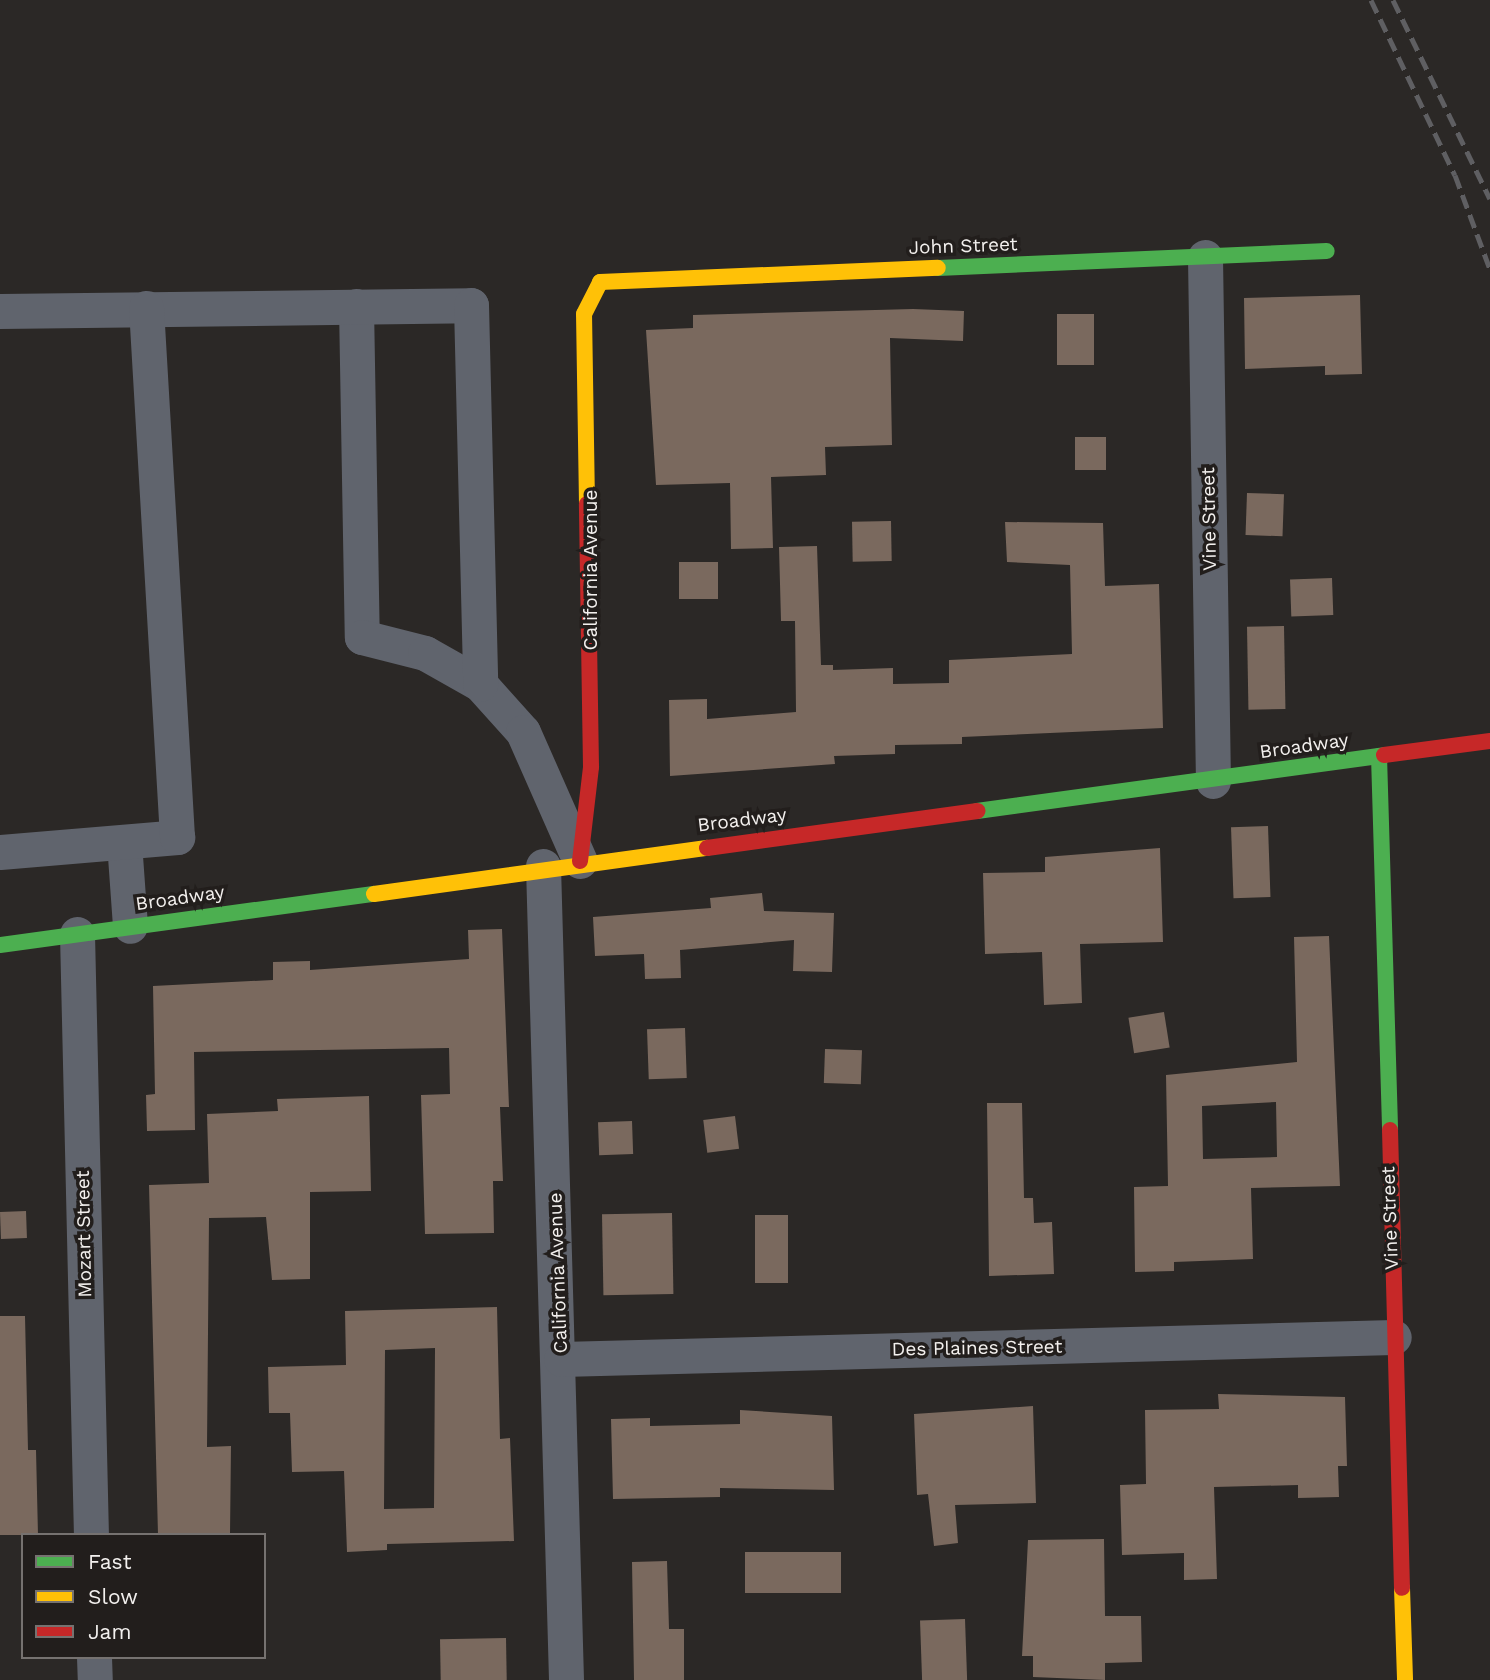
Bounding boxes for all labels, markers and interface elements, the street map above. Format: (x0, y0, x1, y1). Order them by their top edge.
street label: John Street (908, 233, 1018, 259)
street label: Vine Street (1197, 467, 1221, 571)
street label: California Avenue (580, 489, 602, 651)
street label: Broadway (1258, 728, 1350, 764)
street label: Broadway (696, 803, 788, 837)
street label: Broadway (134, 880, 226, 916)
street label: Vine Street (1377, 1166, 1403, 1270)
street label: Mozart Street (71, 1170, 97, 1298)
street label: California Avenue (544, 1192, 572, 1354)
street label: Des Plaines Street (891, 1335, 1063, 1361)
legend (21, 1533, 266, 1659)
text: Fast (88, 1549, 132, 1574)
text: Slow (88, 1584, 138, 1609)
text: Jam (88, 1619, 131, 1644)

